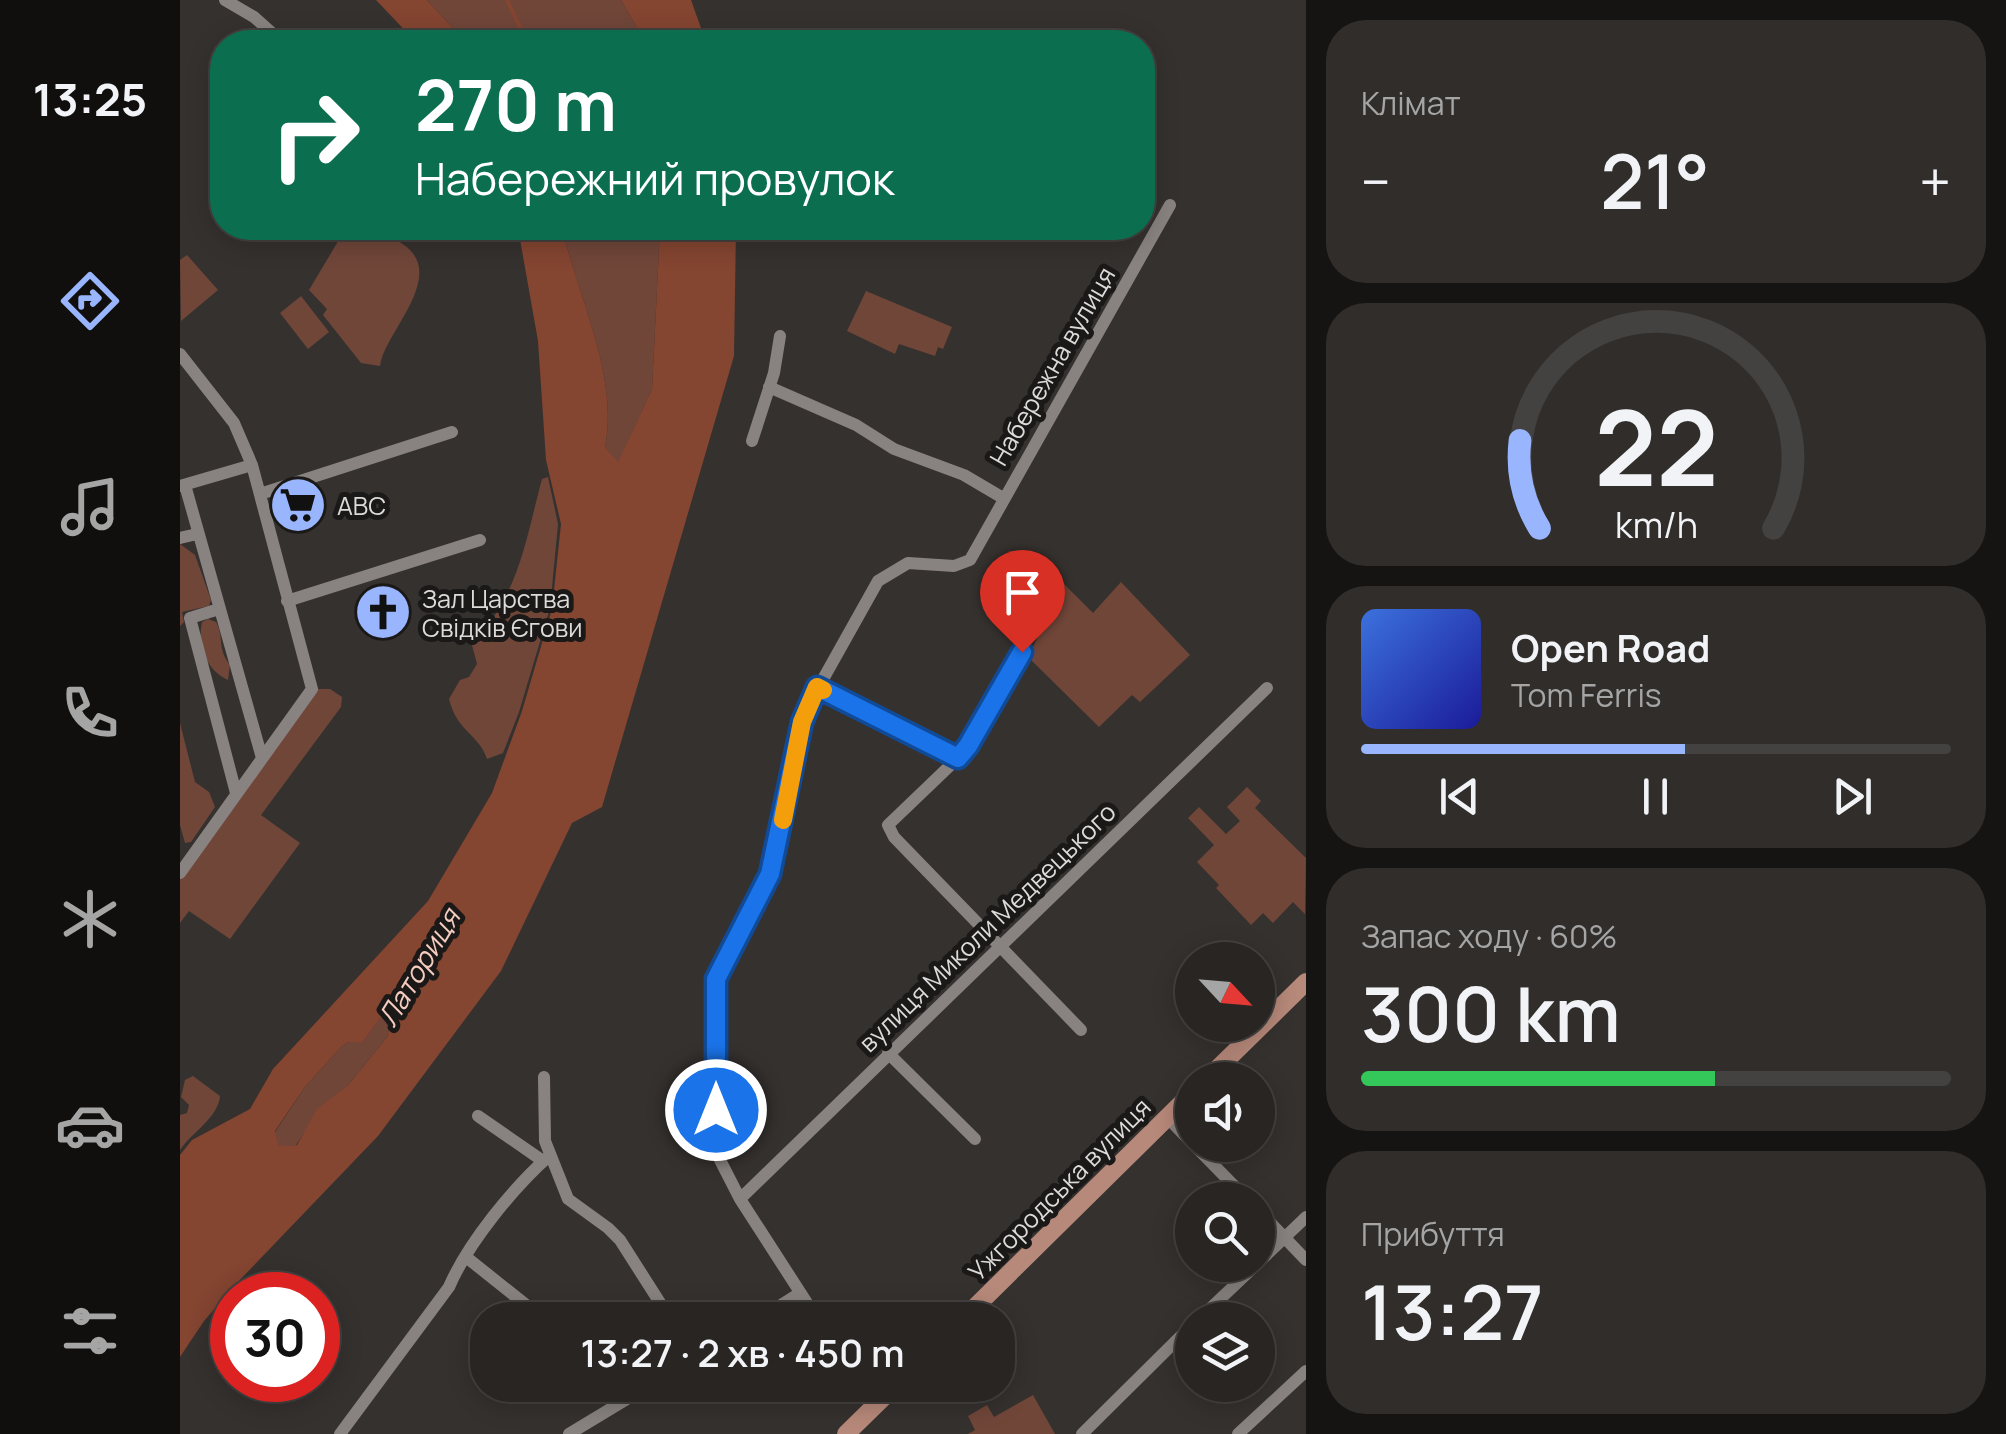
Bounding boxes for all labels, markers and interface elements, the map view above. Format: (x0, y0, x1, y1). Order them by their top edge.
text: 270 m (415, 56, 617, 152)
text: 13:25 (33, 68, 147, 130)
icon: right (250, 70, 380, 200)
text: Клімат (1361, 81, 1461, 125)
text: 21° (1600, 129, 1710, 232)
text: − (1361, 143, 1391, 219)
text: + (1919, 143, 1951, 219)
text: Набережний провулок (415, 147, 894, 209)
street label: Набережна вулиця (981, 260, 1123, 472)
icon: directions (55, 266, 125, 336)
text: 22 (1594, 375, 1718, 517)
icon: music (55, 472, 125, 542)
supermarket icon: ABC (268, 475, 328, 535)
place label: ABC (337, 488, 386, 523)
text: km/h (1614, 500, 1698, 549)
pin (980, 550, 1065, 653)
icon: arrive (995, 565, 1050, 620)
place label: Зал Царства Свідків Єгови (422, 581, 582, 645)
church icon: Зал Царства Свідків Єгови (353, 582, 413, 642)
text: Open Road (1511, 621, 1710, 673)
text: Tom Ferris (1511, 673, 1662, 717)
icon: phone (55, 678, 125, 748)
icon: previous (1432, 769, 1487, 824)
icon: pause (1628, 769, 1683, 824)
icon: next (1825, 769, 1880, 824)
street label: вулиця Миколи Медвецького (851, 795, 1123, 1059)
icon: climate (55, 884, 125, 954)
water label: Латориця (368, 899, 469, 1033)
text: Запас ходу · 60% (1361, 914, 1617, 958)
north arrow (1175, 942, 1275, 1042)
map controls (1175, 942, 1275, 1402)
text: 300 km (1361, 962, 1621, 1065)
position arrow (664, 1058, 768, 1162)
button: sound (1175, 1062, 1275, 1162)
icon: car (55, 1090, 125, 1160)
street label: Ужгородська вулиця (960, 1090, 1158, 1288)
button: search (1175, 1182, 1275, 1282)
text: Прибуття (1361, 1212, 1505, 1256)
text: 13:27 (1361, 1260, 1543, 1363)
speed limit sign: 30 (210, 1272, 340, 1402)
icon: filters (55, 1296, 125, 1366)
button: layers (1175, 1302, 1275, 1402)
text: 13:27 · 2 хв · 450 m (580, 1326, 905, 1378)

